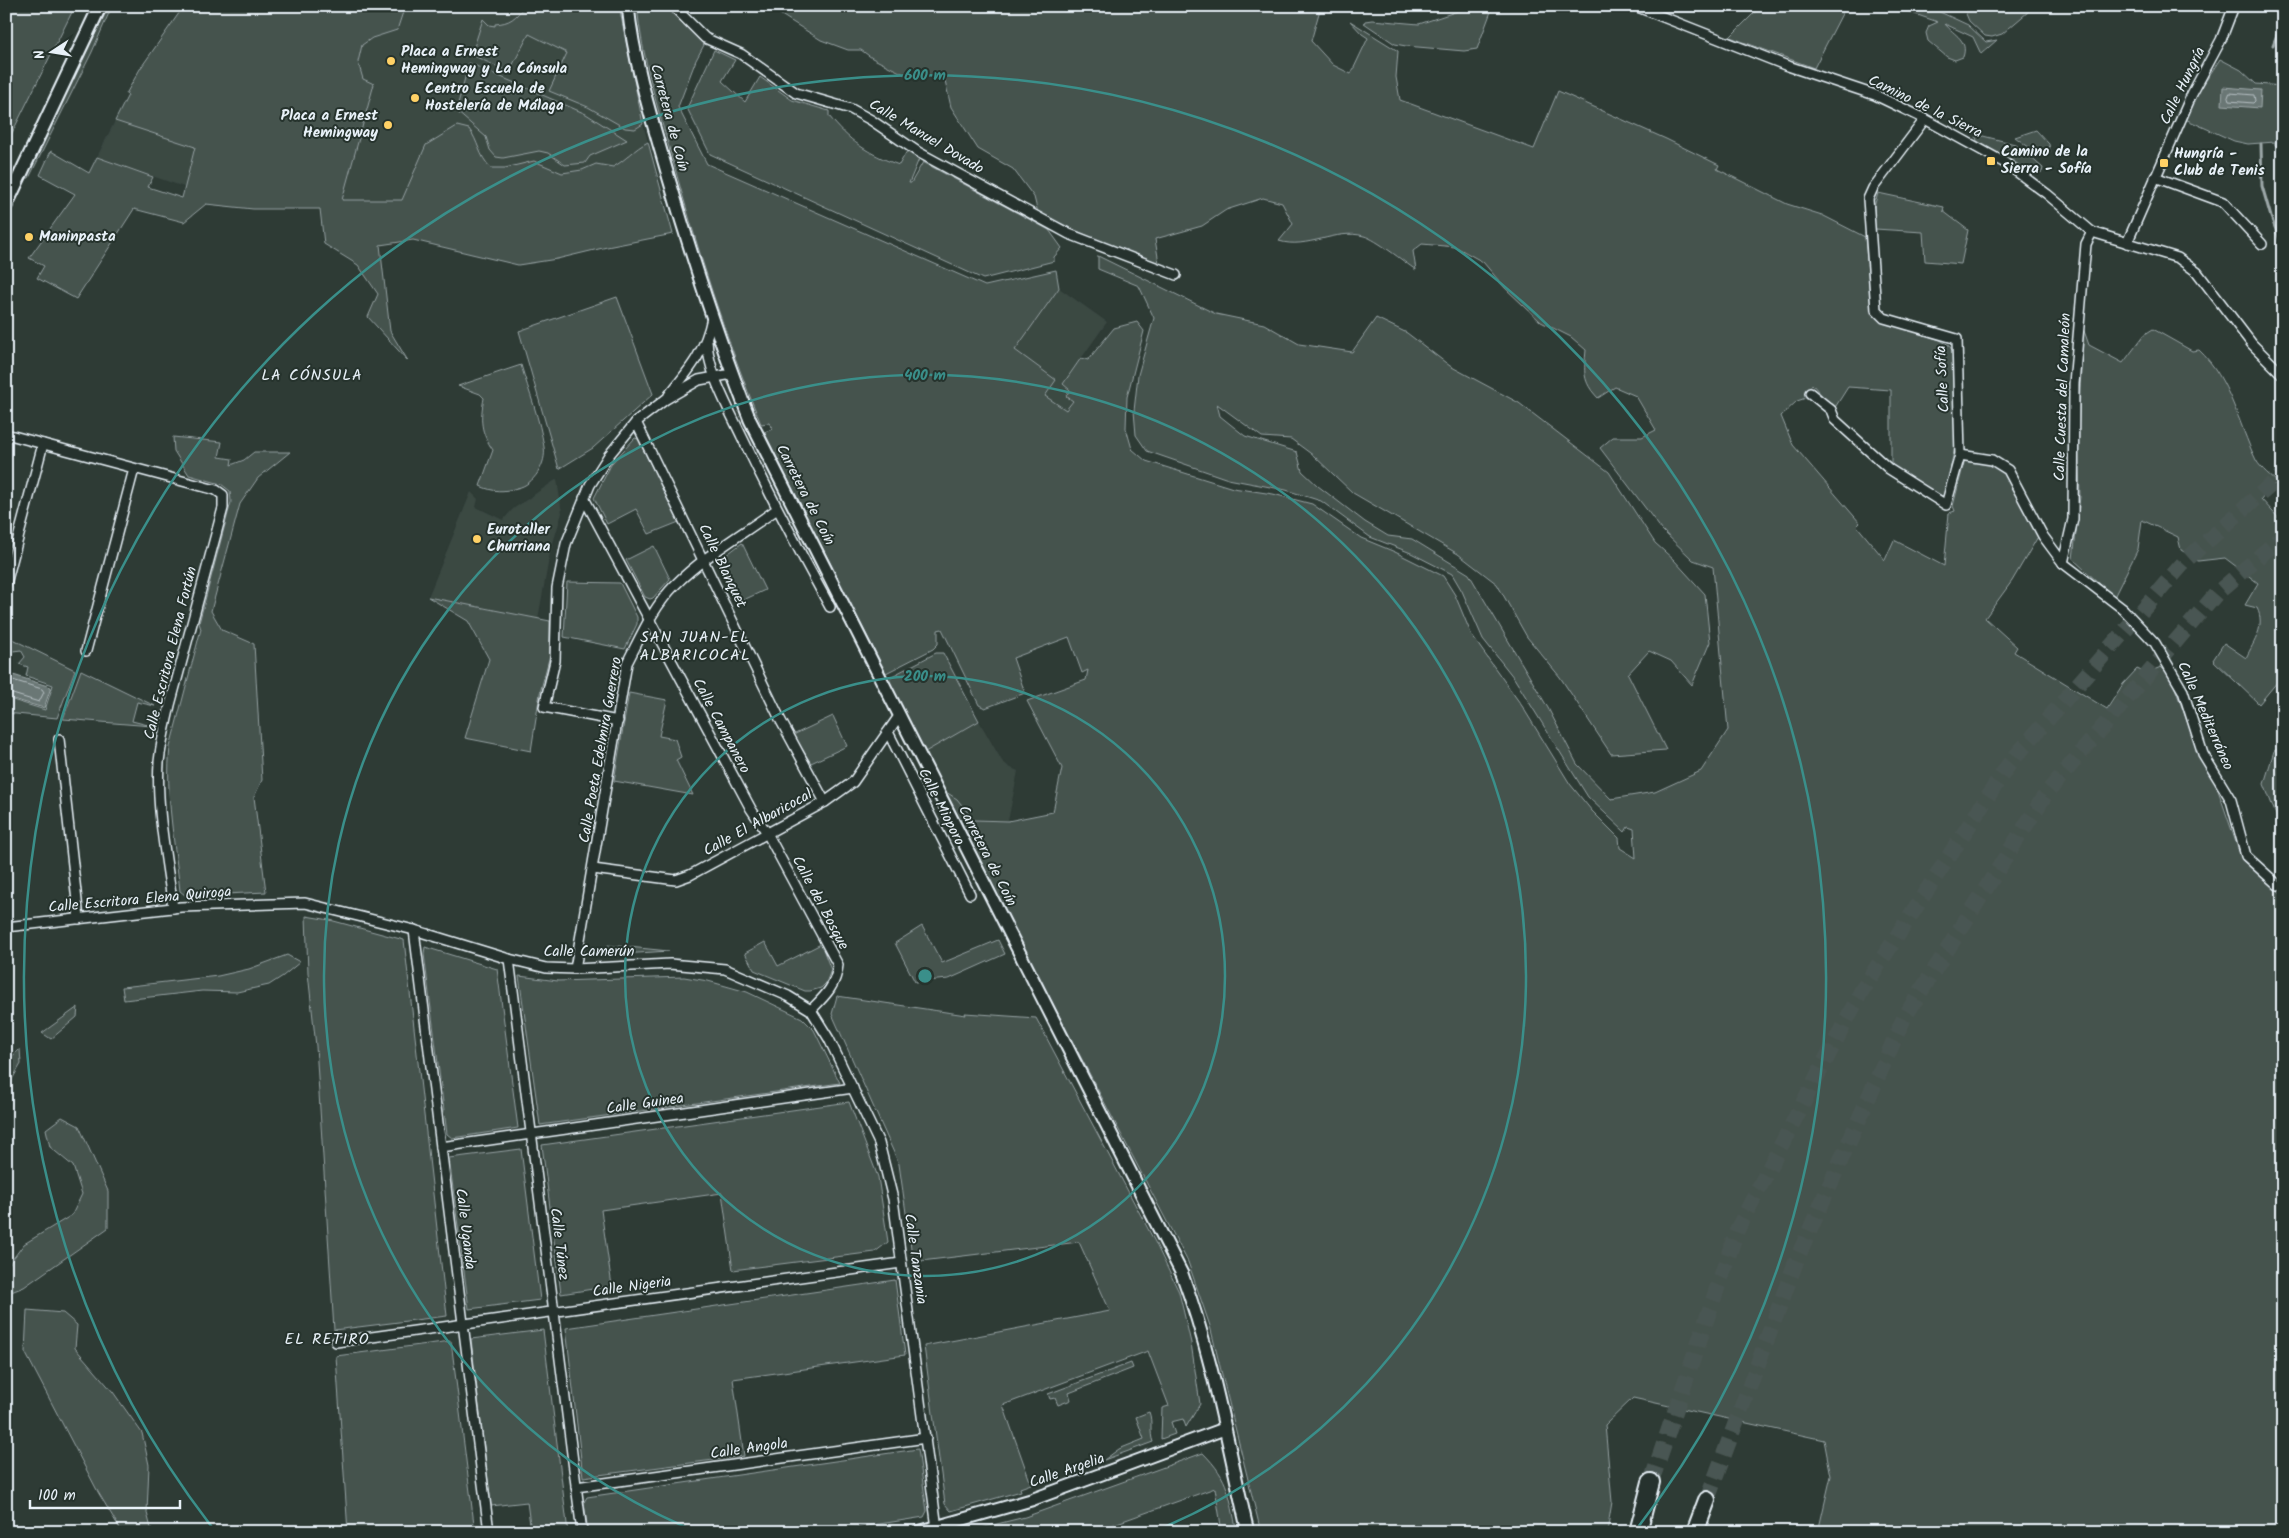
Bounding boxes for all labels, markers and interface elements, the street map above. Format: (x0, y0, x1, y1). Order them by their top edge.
north arrow (28, 28, 78, 78)
place label: Placa a Ernest Hemingway y La Cónsula (401, 40, 567, 81)
street label: Calle Hungría (2154, 43, 2212, 129)
text: N (29, 48, 52, 61)
marker: Placa a Ernest Hemingway y La Cónsula (385, 55, 397, 67)
street label: Carretera de Coín (643, 61, 695, 175)
text: 600 m (904, 64, 946, 88)
street label: Camino de la Sierra (1864, 69, 1986, 145)
place label: Centro Escuela de Hostelería de Málaga (425, 77, 564, 118)
marker: Centro Escuela de Hostelería de Málaga (409, 92, 421, 104)
street label: Calle Manuel Dovado (864, 93, 988, 181)
place label: Placa a Ernest Hemingway (281, 104, 378, 145)
marker: Placa a Ernest Hemingway (382, 119, 394, 131)
place label: Camino de la Sierra - Sofía (2001, 140, 2092, 181)
place label: Hungría - Club de Tenis (2174, 142, 2265, 183)
marker: Camino de la Sierra - Sofía (1985, 155, 1997, 167)
marker: Hungría - Club de Tenis (2158, 157, 2170, 169)
place label: Maninpasta (39, 225, 116, 249)
marker: Maninpasta (23, 231, 35, 243)
street label: Calle Cuesta del Camaleón (2048, 312, 2078, 482)
street label: Calle Sofía (1929, 345, 1957, 413)
district label: LA CÓNSULA (261, 363, 363, 388)
text: 400 m (904, 364, 946, 388)
street label: Carretera de Coín (769, 440, 841, 550)
place label: Eurotaller Churriana (487, 518, 551, 559)
street label: Calle Blanquet (691, 520, 753, 612)
marker: Eurotaller Churriana (471, 533, 483, 545)
street label: Calle Escritora Elena Fortún (138, 564, 204, 742)
district label: SAN JUAN-EL ALBARICOCAL (639, 625, 751, 668)
street label: Calle Poeta Edelmira Guerrero (573, 655, 629, 845)
street label: Calle Mediterráneo (2170, 658, 2240, 774)
text: 200 m (904, 665, 946, 689)
street label: Calle Campanero (686, 674, 756, 778)
street label: Calle Mioporo (911, 764, 971, 850)
street label: Calle El Albaricocal (699, 783, 817, 863)
street label: Carretera de Coín (951, 801, 1023, 911)
street label: Calle del Bosque (785, 852, 855, 955)
street label: Calle Escritora Elena Quiroga (47, 880, 233, 920)
street label: Calle Camerún (544, 940, 635, 964)
centre of rings (916, 967, 934, 985)
street label: Calle Guinea (605, 1087, 685, 1121)
street label: Calle Uganda (448, 1187, 482, 1271)
street label: Calle Túnez (543, 1206, 575, 1282)
street label: Calle Tanzania (897, 1212, 933, 1306)
street label: Calle Nigeria (591, 1270, 673, 1304)
district label: EL RETIRO (285, 1327, 369, 1352)
street label: Calle Angola (709, 1432, 789, 1466)
street label: Calle Argelia (1026, 1447, 1108, 1495)
scale bar (30, 1478, 180, 1510)
text: 100 m (38, 1484, 76, 1508)

